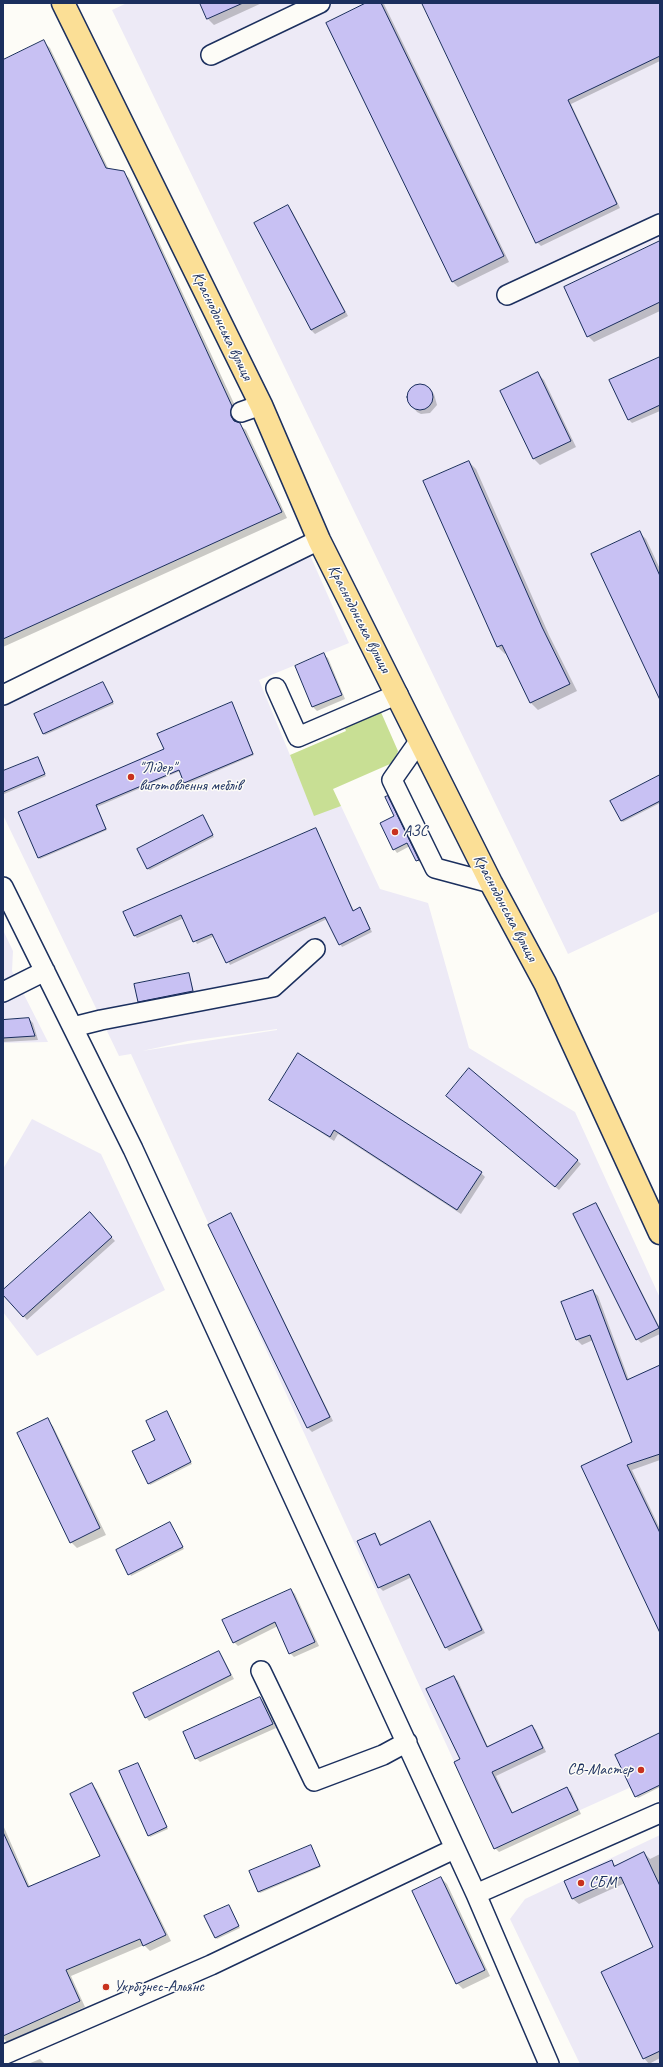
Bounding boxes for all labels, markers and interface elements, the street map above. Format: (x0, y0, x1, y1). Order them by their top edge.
street label: Краснодонська вулиця (187, 269, 257, 383)
street label: Краснодонська вулиця (324, 562, 394, 676)
place label: "Лідер" виготовлення меблів (139, 758, 242, 796)
marker: "Лідер" виготовлення меблів (126, 772, 136, 782)
place label: АЗС (403, 822, 427, 842)
marker: АЗС (390, 827, 400, 837)
street label: Краснодонська вулиця (469, 851, 541, 965)
place label: СВ-Мастер (567, 1760, 633, 1780)
marker: СВ-Мастер (636, 1765, 646, 1775)
place label: СБМ (589, 1873, 617, 1893)
marker: СБМ (576, 1878, 586, 1888)
place label: Укрбiзнес-Альянс (114, 1977, 204, 1997)
marker: Укрбiзнес-Альянс (101, 1982, 111, 1992)

